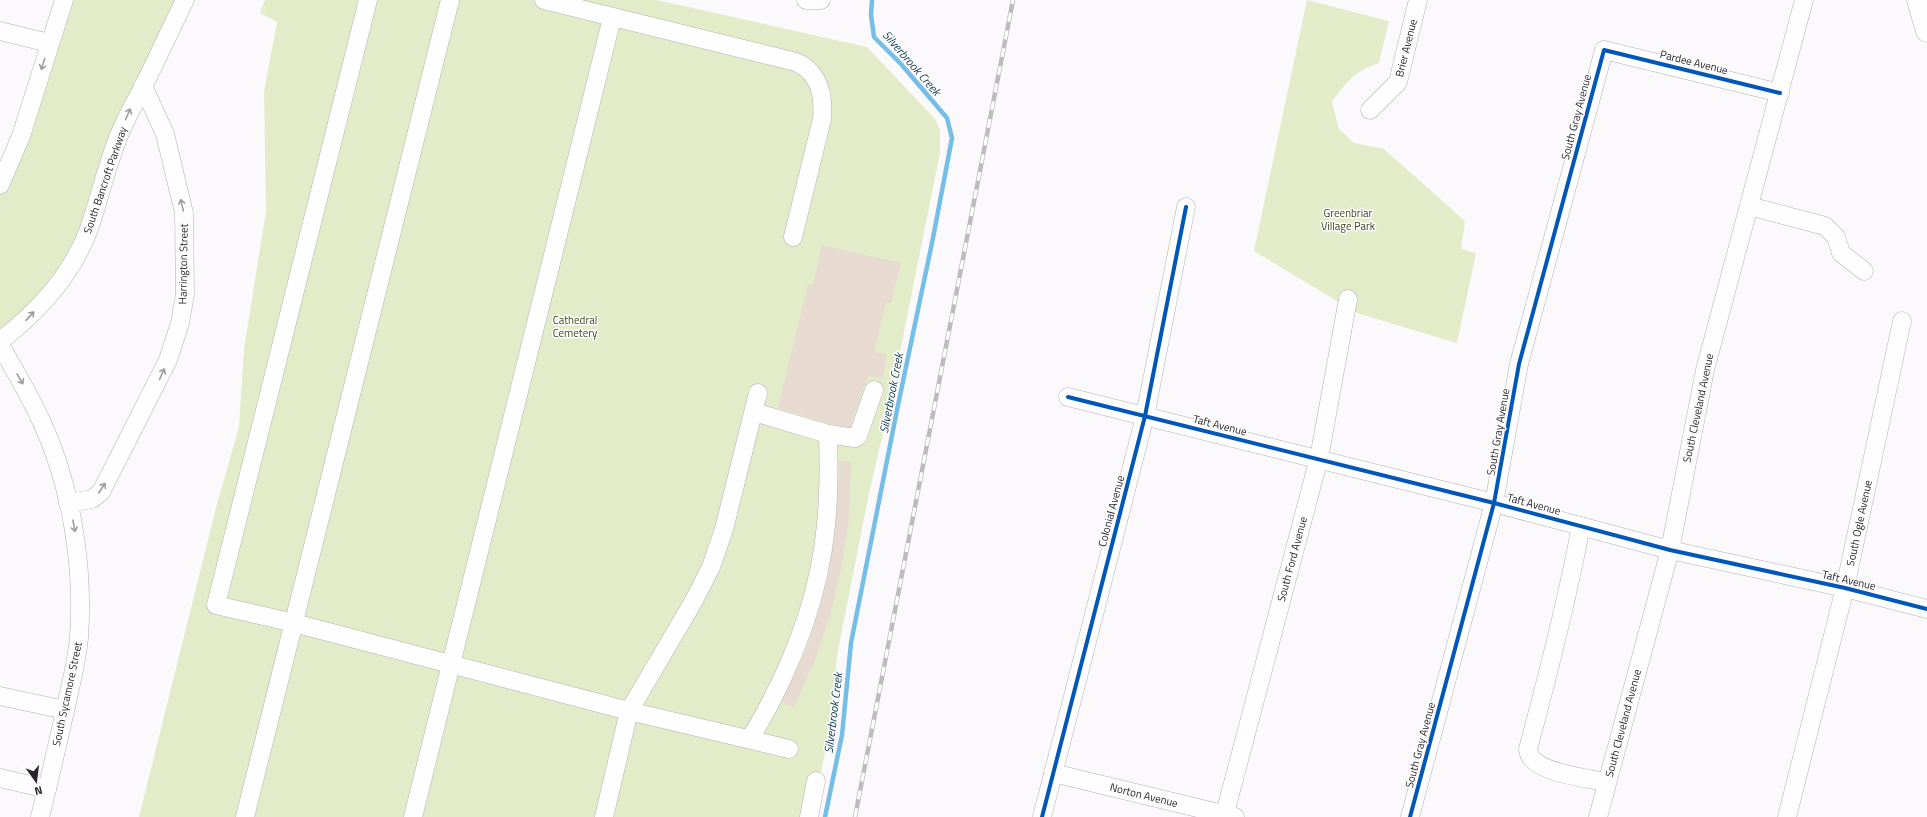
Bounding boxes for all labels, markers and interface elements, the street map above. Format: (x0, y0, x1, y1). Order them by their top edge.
street label: Brier Avenue (1391, 17, 1421, 79)
water label: Silverbrook Creek (878, 26, 947, 101)
street label: Pardee Avenue (1658, 46, 1730, 78)
one-way arrow (39, 57, 46, 70)
street label: South Gray Avenue (1557, 72, 1595, 162)
one-way arrow (125, 108, 132, 120)
street label: South Bancroft Parkway (79, 124, 131, 236)
one-way arrow (178, 199, 185, 212)
park label: Greenbriar Village Park (1321, 205, 1376, 234)
street label: Harrington Street (174, 223, 192, 305)
one-way arrow (25, 311, 35, 321)
park label: Cathedral Cemetery (553, 312, 598, 341)
water label: Silverbrook Creek (874, 350, 908, 435)
street label: South Cleveland Avenue (1679, 352, 1717, 464)
one-way arrow (159, 368, 167, 380)
one-way arrow (16, 373, 24, 385)
street label: South Gray Avenue (1482, 387, 1514, 477)
street label: Taft Avenue (1192, 411, 1249, 439)
street label: Colonial Avenue (1094, 473, 1128, 548)
street label: South Ogle Avenue (1842, 478, 1876, 568)
one-way arrow (97, 483, 106, 494)
street label: Taft Avenue (1506, 489, 1563, 519)
street label: South Ford Avenue (1273, 514, 1311, 603)
one-way arrow (70, 519, 78, 532)
street label: Taft Avenue (1821, 566, 1878, 594)
street label: South Sycamore Street (48, 640, 86, 748)
street label: South Cleveland Avenue (1601, 667, 1645, 779)
water label: Silverbrook Creek (819, 670, 848, 754)
street label: South Gray Avenue (1401, 700, 1439, 790)
north arrow (16, 761, 56, 801)
street label: Norton Avenue (1108, 779, 1180, 811)
text: N (33, 782, 44, 799)

